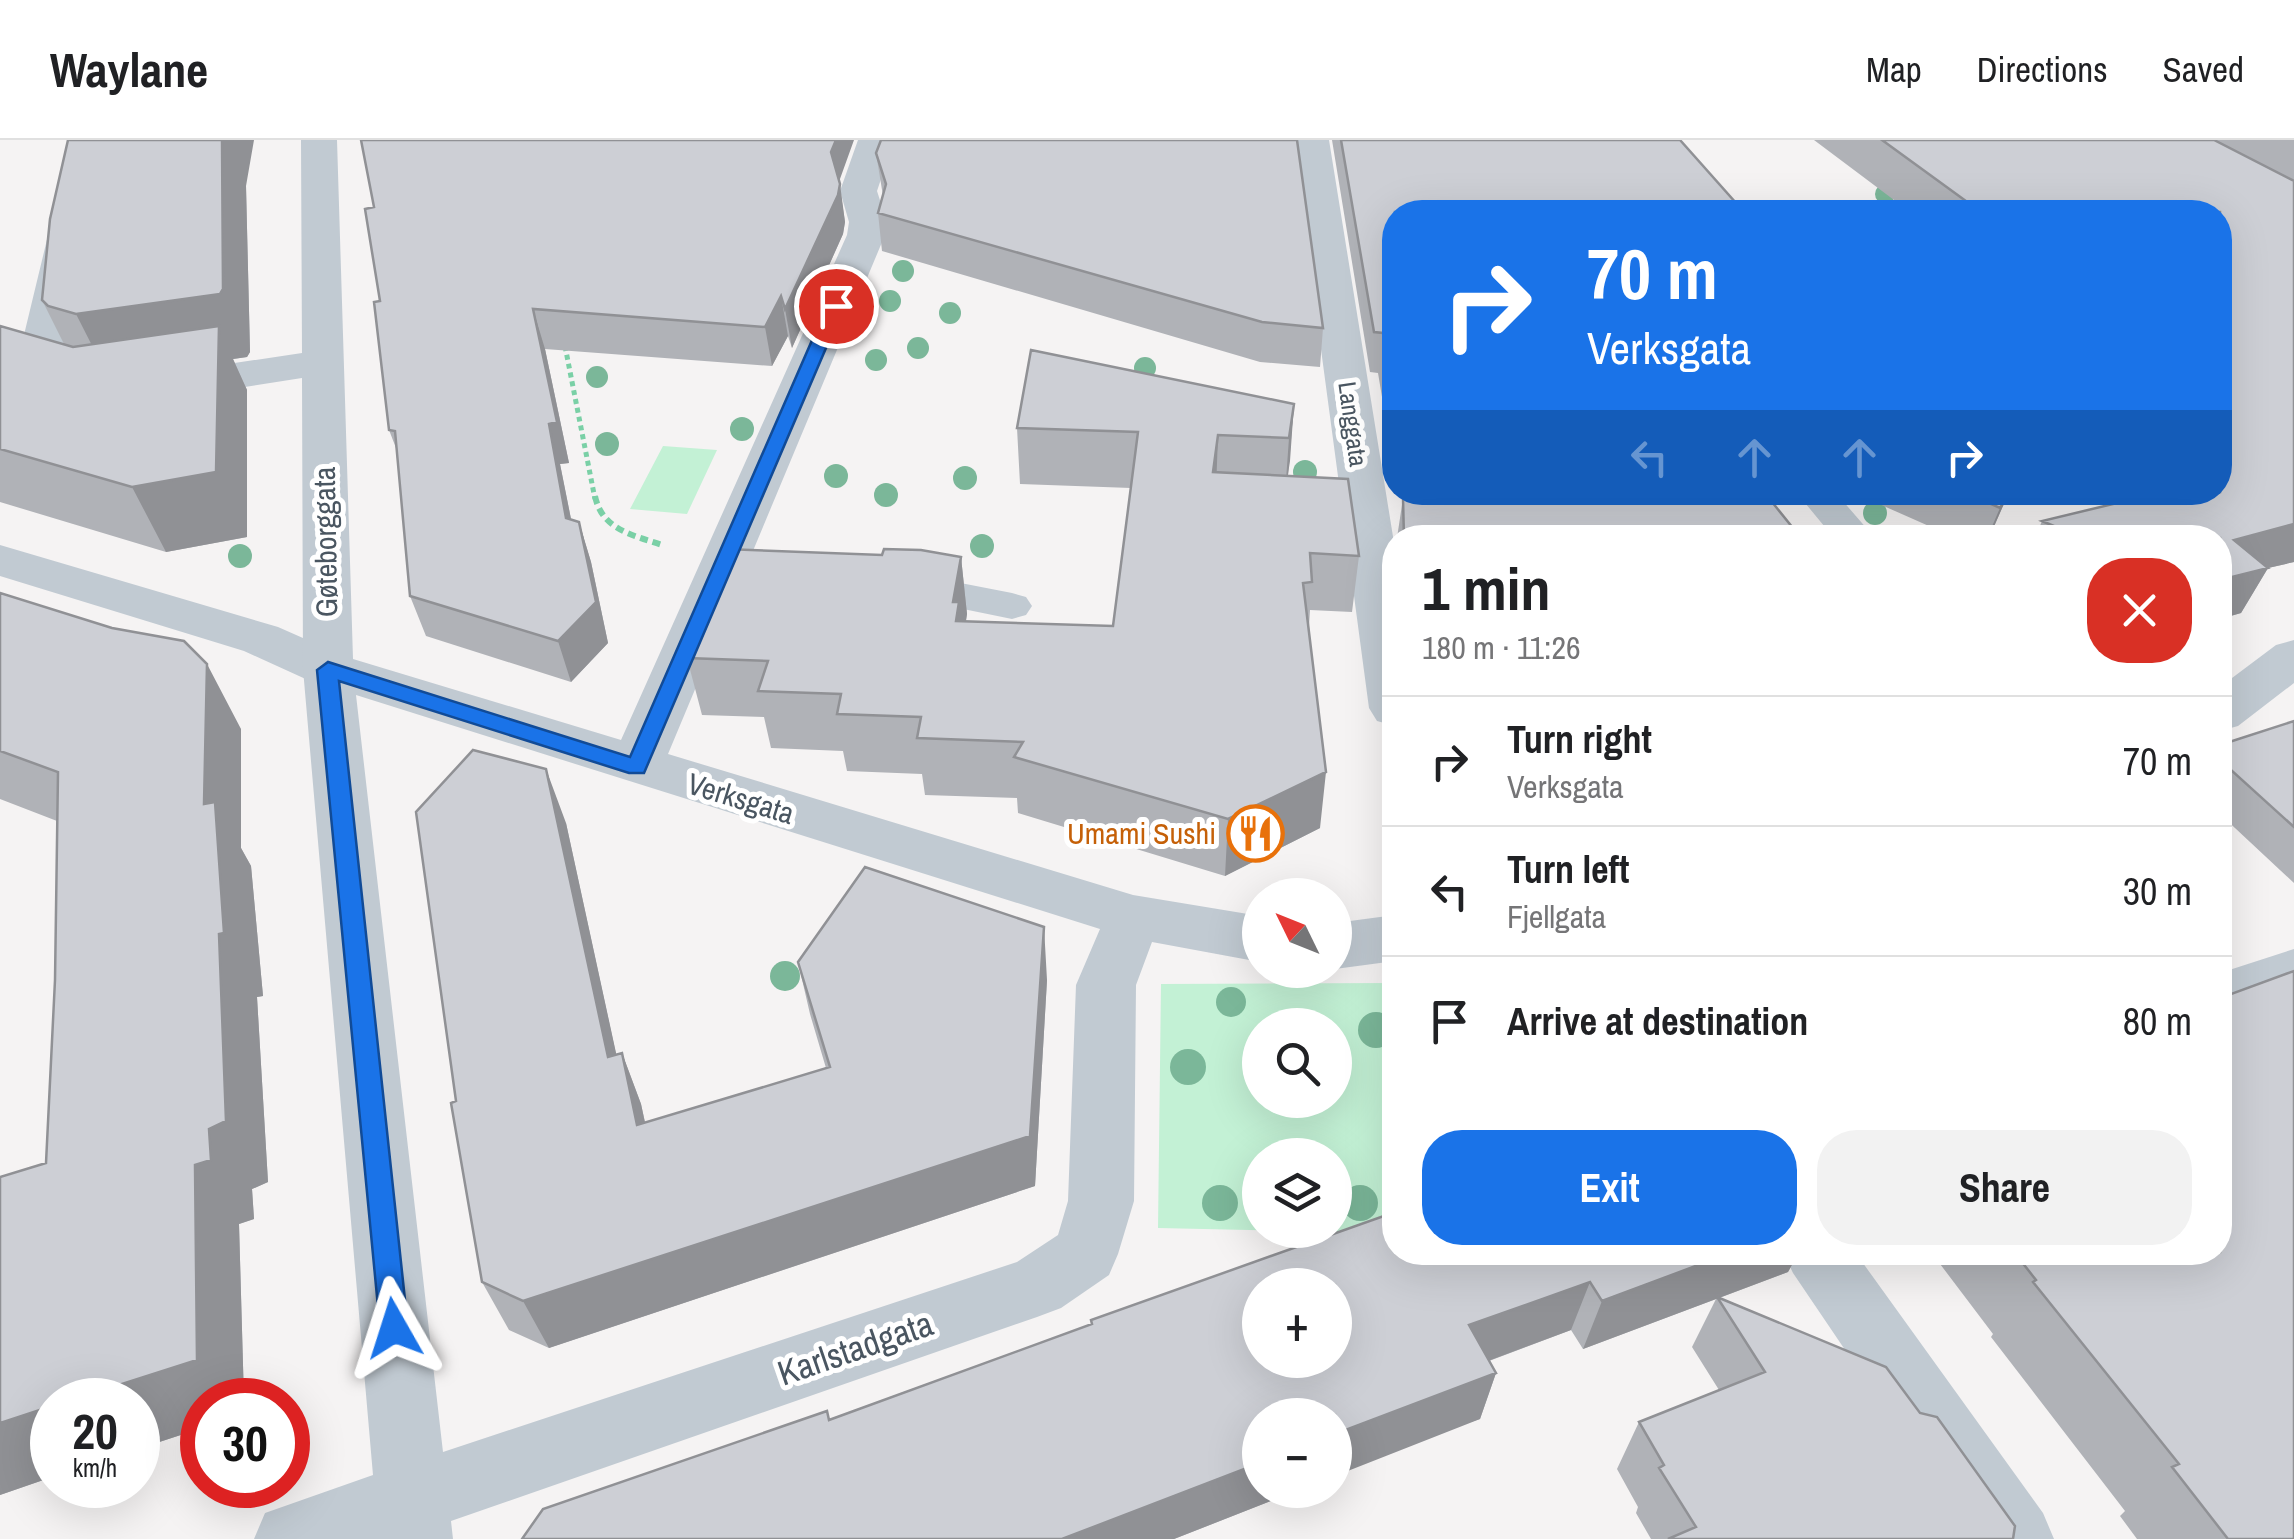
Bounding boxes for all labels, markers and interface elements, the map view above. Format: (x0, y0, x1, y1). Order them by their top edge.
text: Waylane (50, 37, 208, 102)
text: Map (1866, 46, 1922, 93)
text: Directions (1977, 46, 2108, 93)
text: Saved (2163, 46, 2244, 93)
text: 70 m (1587, 227, 1718, 321)
icon: right (1422, 240, 1552, 370)
pin (794, 264, 879, 349)
icon: arrive (809, 279, 864, 334)
text: Verksgata (1587, 317, 1751, 378)
street label: Langgata (1330, 379, 1376, 469)
icon: left (1622, 430, 1677, 485)
icon: ahead (1727, 430, 1782, 485)
icon: ahead (1832, 430, 1887, 485)
icon: right (1937, 430, 1992, 485)
street label: Gøteborggata (304, 466, 346, 618)
text: 1 min (1422, 548, 1551, 629)
button: close (2087, 558, 2192, 663)
text: 180 m · 11:26 (1422, 626, 1581, 669)
text: Turn right (1507, 714, 1652, 765)
icon: right (1422, 734, 1477, 789)
text: 70 m (2123, 736, 2192, 787)
street label: Verksgata (683, 763, 799, 833)
text: Verksgata (1507, 765, 1624, 808)
restaurant icon: Umami Sushi (1225, 803, 1285, 863)
place label: Umami Sushi (1067, 813, 1216, 853)
text: Turn left (1507, 844, 1629, 895)
icon: left (1422, 864, 1477, 919)
text: 30 m (2123, 866, 2192, 917)
north arrow (1242, 878, 1352, 988)
map controls (1242, 878, 1352, 1508)
text: Fjellgata (1507, 895, 1606, 938)
icon: arrive (1422, 994, 1477, 1049)
text: Arrive at destination (1507, 996, 1808, 1047)
text: 80 m (2123, 996, 2192, 1047)
button: search (1242, 1008, 1352, 1118)
button: Exit (1422, 1130, 1797, 1245)
button: Share (1817, 1130, 2192, 1245)
button: layers (1242, 1138, 1352, 1248)
button: + (1242, 1268, 1352, 1378)
position arrow (342, 1276, 446, 1380)
street label: Karlstadgata (771, 1300, 939, 1396)
speed limit sign: 30 (180, 1378, 310, 1508)
text: 20 (72, 1397, 118, 1465)
button: − (1242, 1398, 1352, 1508)
text: km/h (73, 1451, 117, 1485)

